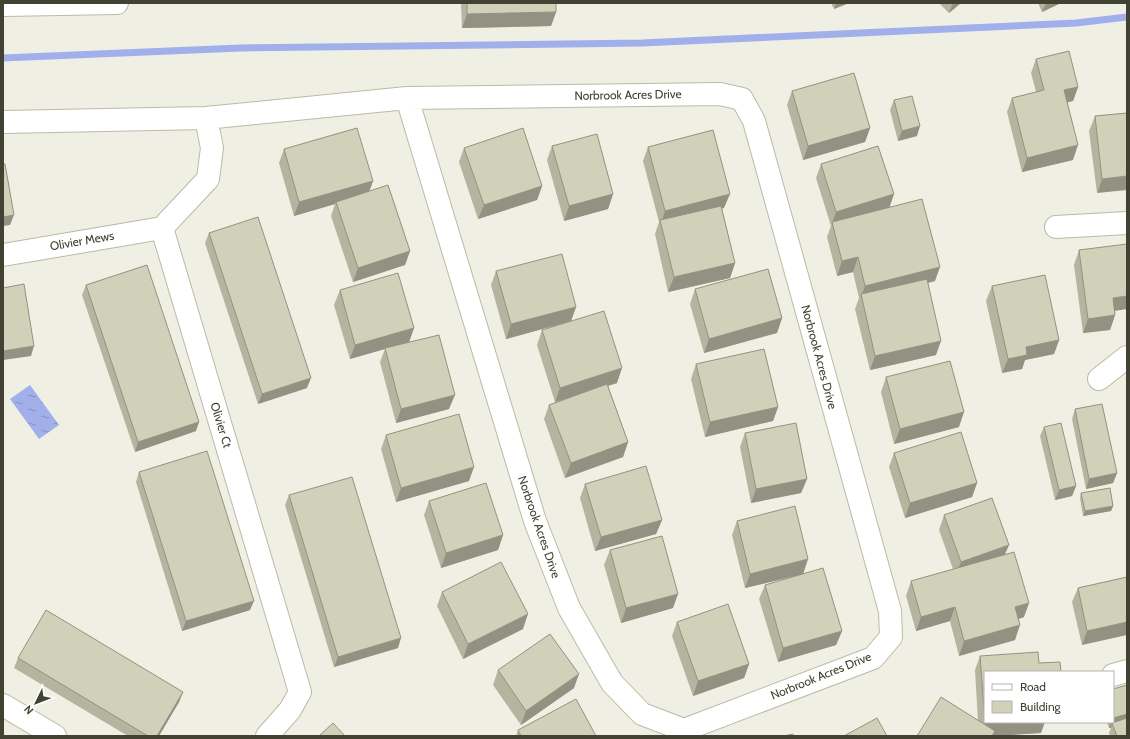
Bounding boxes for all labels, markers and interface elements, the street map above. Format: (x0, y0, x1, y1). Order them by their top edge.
street label: Norbrook Acres Drive (574, 86, 682, 103)
street label: Olivier Mews (49, 227, 115, 254)
street label: Norbrook Acres Drive (798, 303, 841, 411)
street label: Olivier Ct (207, 400, 236, 450)
street label: Norbrook Acres Drive (515, 474, 564, 580)
street label: Norbrook Acres Drive (768, 648, 873, 703)
legend (984, 671, 1114, 723)
text: Road (1020, 679, 1046, 694)
north arrow (16, 683, 56, 723)
text: Building (1020, 699, 1062, 714)
text: N (21, 702, 36, 717)

